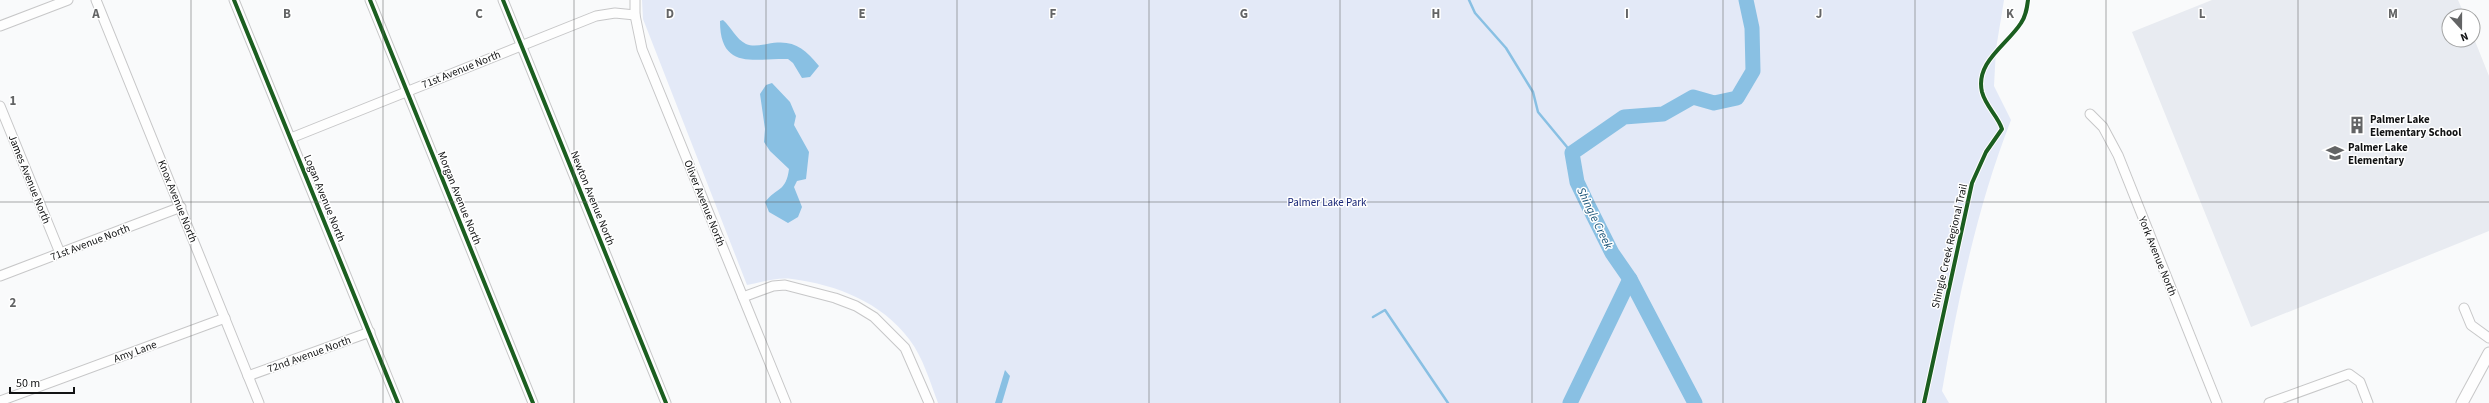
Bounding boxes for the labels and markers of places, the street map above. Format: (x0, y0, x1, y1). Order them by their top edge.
place label: Palmer Lake Elementary School (2370, 112, 2462, 140)
building icon: Palmer Lake Elementary School (2347, 115, 2367, 135)
place label: Palmer Lake Elementary (2348, 140, 2408, 168)
school or university icon: Palmer Lake Elementary (2325, 143, 2345, 163)

